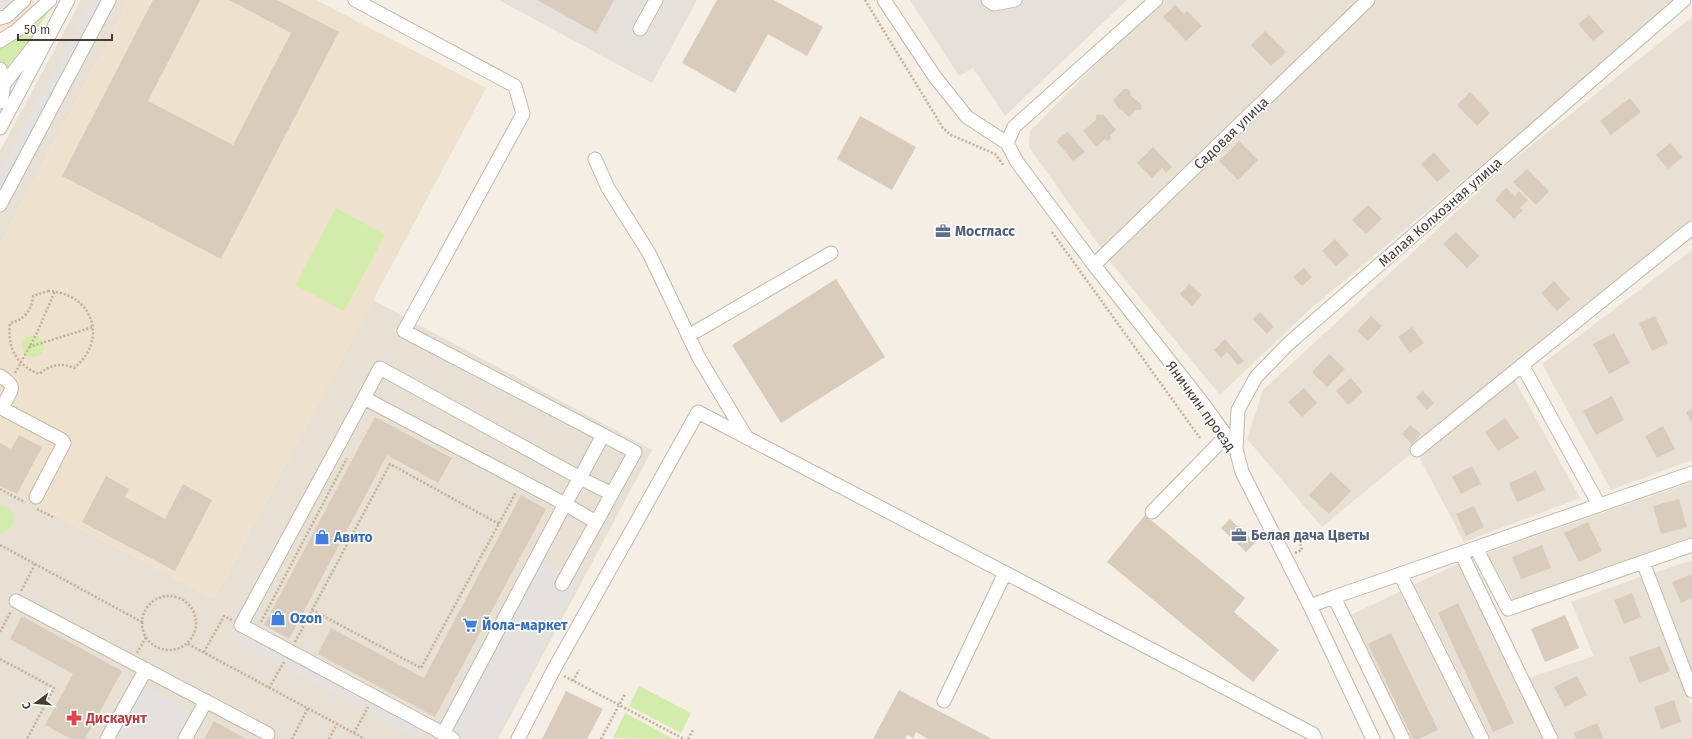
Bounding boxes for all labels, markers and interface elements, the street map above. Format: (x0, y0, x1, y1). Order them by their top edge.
scale bar (18, 16, 112, 42)
text: 50 m (24, 23, 50, 37)
street label: Садовая улица (1191, 94, 1272, 173)
street label: Малая Колхозная улица (1375, 154, 1505, 270)
office icon: Мосгласс (934, 222, 952, 240)
place label: Мосгласс (955, 223, 1015, 240)
street label: Яничкин проезд (1162, 358, 1239, 455)
office icon: Белая дача Цветы (1230, 526, 1248, 544)
place label: Белая дача Цветы (1251, 527, 1370, 544)
shop icon: Авито (313, 528, 331, 546)
place label: Авито (333, 529, 373, 546)
shop icon: Ozon (269, 609, 287, 627)
place label: Ozon (290, 610, 322, 627)
supermarket icon: Йола-маркет (461, 616, 479, 634)
place label: Йола-маркет (482, 616, 568, 634)
north arrow (16, 683, 56, 723)
text: С (20, 700, 34, 710)
pharmacy icon: Дискаунт (65, 709, 83, 727)
place label: Дискаунт (85, 710, 147, 727)

